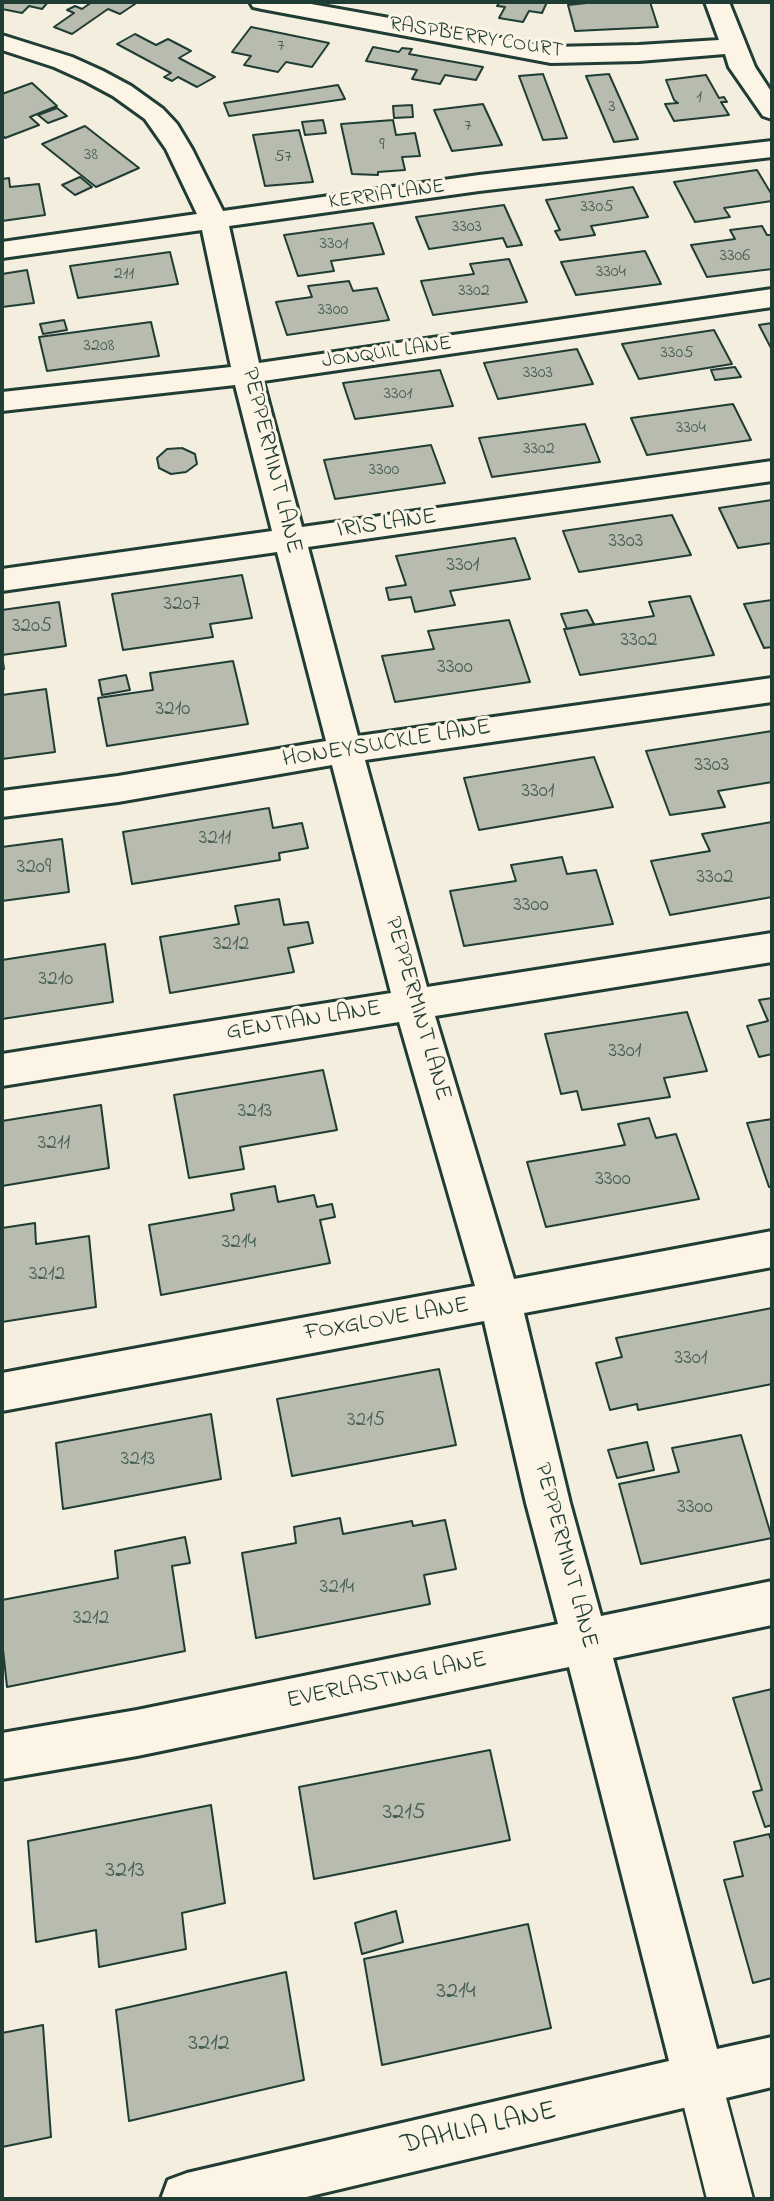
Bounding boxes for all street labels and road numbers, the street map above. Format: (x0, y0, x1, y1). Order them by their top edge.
street label: RASPBERRY COURT (387, 13, 565, 65)
street label: KERRIA LANE (327, 175, 447, 217)
street label: JONQUIL LANE (321, 332, 453, 376)
street label: PEPPERMINT LANE (233, 365, 307, 557)
street label: IRIS LANE (335, 504, 439, 546)
street label: HONEYSUCKLE LANE (281, 714, 493, 776)
street label: PEPPERMINT LANE (376, 914, 456, 1104)
street label: GENTIAN LANE (224, 996, 384, 1048)
street label: FOXGLOVE LANE (303, 1292, 471, 1350)
street label: PEPPERMINT LANE (525, 1460, 603, 1652)
street label: EVERLASTING LANE (284, 1647, 490, 1717)
street label: DAHLIA LANE (398, 2096, 560, 2164)

